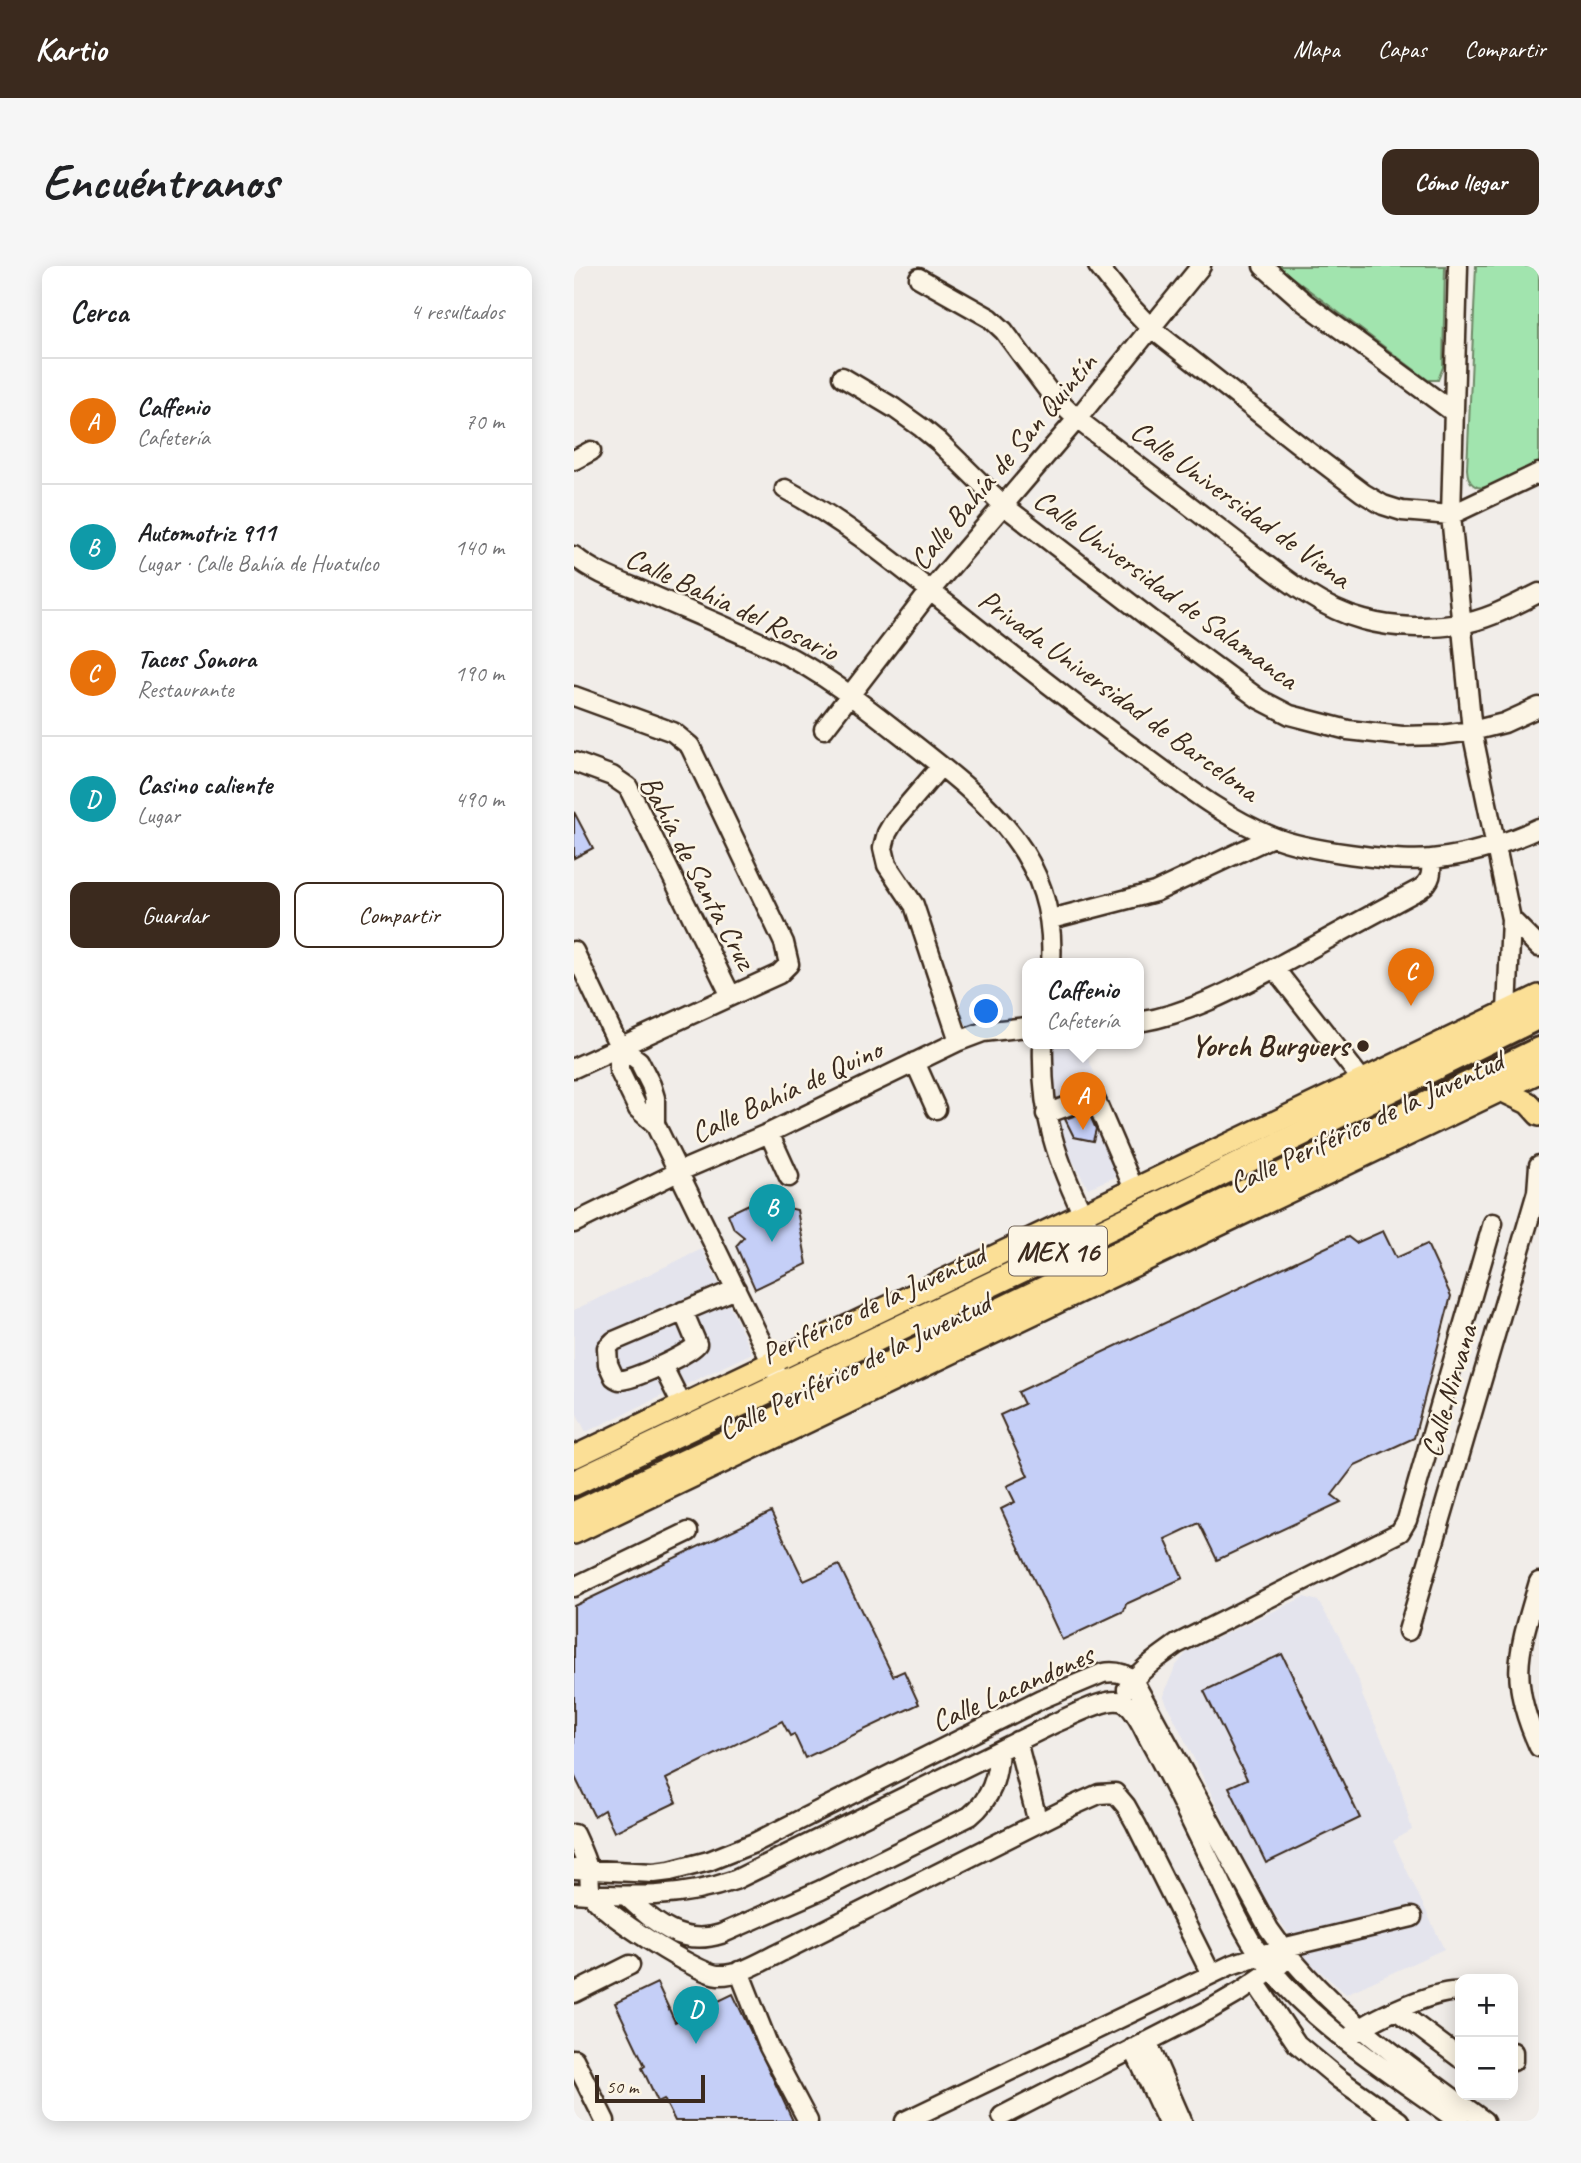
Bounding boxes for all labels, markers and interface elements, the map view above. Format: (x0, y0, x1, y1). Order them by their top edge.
text: Kartio (35, 28, 106, 70)
text: Mapa (1293, 34, 1340, 64)
text: Capas (1378, 34, 1426, 64)
text: Compartir (1464, 34, 1546, 64)
button: Cómo llegar (1382, 149, 1539, 215)
text: Encuéntranos (42, 151, 278, 213)
text: Cerca (70, 293, 128, 331)
text: 4 resultados (410, 297, 504, 326)
street label: Calle Bahía de San Quintín (901, 343, 1106, 577)
text: Caffenio (137, 390, 209, 423)
text: A (87, 407, 99, 436)
text: 70 m (465, 407, 504, 436)
street label: Calle Universidad de Viena (1123, 411, 1360, 598)
text: Cafetería (137, 423, 210, 452)
street label: Calle Universidad de Salamanca (1026, 480, 1307, 699)
text: Automotriz 911 (137, 516, 275, 549)
text: B (87, 533, 99, 562)
text: 140 m (455, 533, 504, 562)
street label: Calle Bahia del Rosario (620, 538, 846, 670)
text: Lugar · Calle Bahía de Huatulco (137, 549, 379, 578)
street label: Privada Universidad de Barcelona (971, 580, 1269, 811)
text: Tacos Sonora (137, 642, 256, 675)
text: C (88, 659, 98, 688)
text: 190 m (455, 659, 504, 688)
text: Restaurante (137, 675, 234, 704)
text: Casino caliente (137, 768, 272, 801)
street label: Bahía de Santa Cruz (631, 769, 766, 978)
text: D (86, 785, 100, 814)
text: 490 m (455, 785, 504, 814)
text: Lugar (137, 801, 180, 830)
button: Guardar (70, 882, 280, 948)
button: Compartir (294, 882, 504, 948)
pin: C (1388, 948, 1434, 1006)
popup (1022, 958, 1144, 1049)
text: Caffenio (1047, 973, 1119, 1006)
your location (969, 994, 1003, 1028)
text: Cafetería (1047, 1006, 1119, 1035)
place label: Yorch Burguers (1191, 1027, 1352, 1065)
street label: Calle Bahía de Quino (684, 1029, 891, 1152)
marker: Yorch Burguers (1355, 1038, 1371, 1054)
street label: Calle Periférico de la Juventud (1223, 1040, 1513, 1202)
pin: A (1060, 1072, 1106, 1130)
pin: B (749, 1184, 795, 1242)
road number: MEX 16 (1009, 1226, 1107, 1276)
street label: Periférico de la Juventud (755, 1234, 995, 1373)
street label: Calle Periférico de la Juventud (712, 1282, 1000, 1448)
street label: Calle Nirvana (1412, 1318, 1487, 1462)
street label: Calle Lacandones (925, 1634, 1101, 1741)
map controls (1455, 1974, 1518, 2100)
button: + (1455, 1974, 1518, 2037)
pin: D (673, 1986, 719, 2044)
button: − (1455, 2037, 1518, 2100)
scale bar (595, 2072, 705, 2104)
text: 50 m (606, 2075, 638, 2099)

